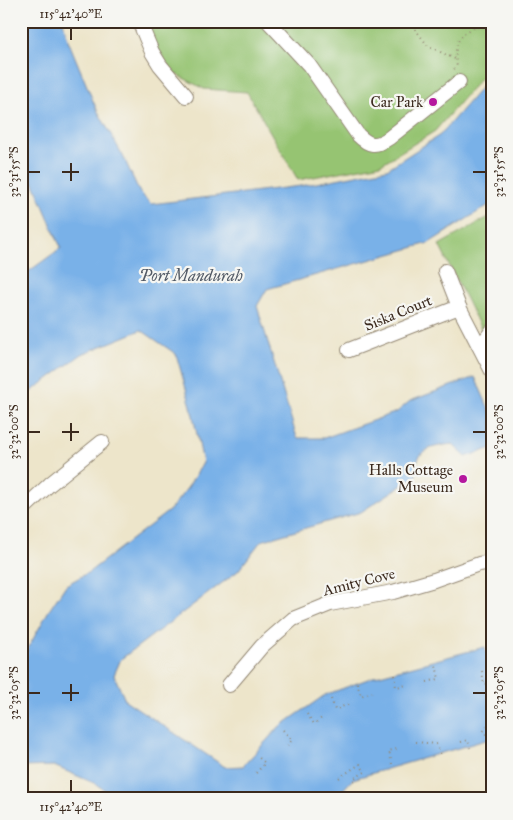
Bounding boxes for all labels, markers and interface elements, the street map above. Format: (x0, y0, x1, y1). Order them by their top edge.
text: 115°42'40"E (40, 7, 103, 21)
place label: Car Park (370, 93, 423, 111)
marker: Car Park (427, 96, 439, 108)
text: 32°31'55"S (7, 146, 21, 198)
text: 32°31'55"S (492, 146, 506, 198)
water label: Port Mandurah (139, 266, 243, 285)
street label: Siska Court (361, 291, 435, 335)
text: 32°32'00"S (7, 404, 21, 460)
text: 32°32'00"S (492, 404, 506, 460)
place label: Halls Cottage Museum (369, 461, 453, 496)
marker: Halls Cottage Museum (457, 473, 469, 485)
street label: Amity Cove (320, 564, 397, 600)
text: 32°32'05"S (7, 666, 21, 720)
text: 32°32'05"S (492, 666, 506, 720)
text: 115°42'40"E (40, 800, 103, 814)

